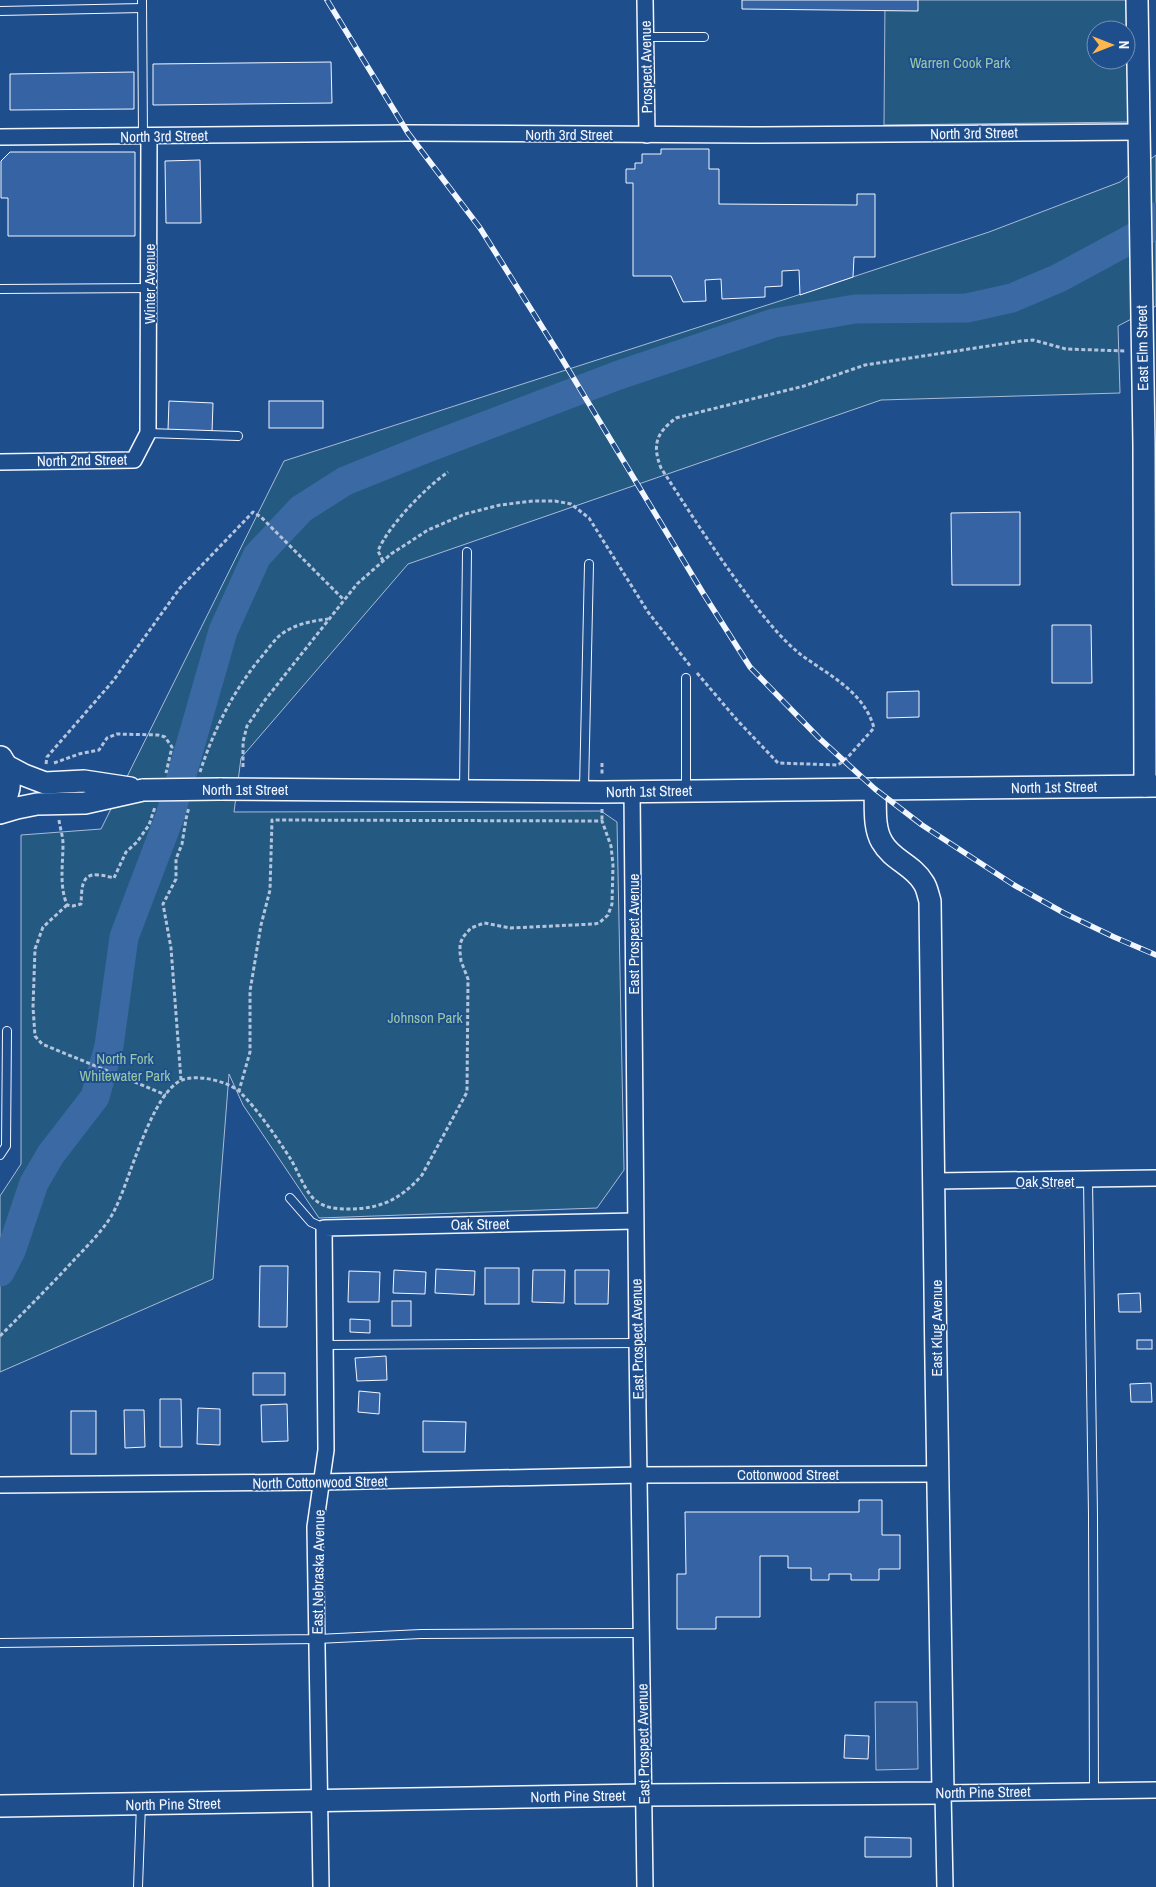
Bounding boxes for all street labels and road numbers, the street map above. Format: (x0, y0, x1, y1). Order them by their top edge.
street label: Prospect Avenue (635, 20, 657, 114)
street label: North 3rd Street (930, 122, 1019, 144)
street label: North 3rd Street (525, 124, 613, 145)
street label: North 3rd Street (120, 125, 209, 147)
street label: Winter Avenue (139, 244, 160, 324)
street label: East Elm Street (1131, 305, 1153, 391)
street label: North 2nd Street (37, 449, 128, 471)
street label: North 1st Street (1011, 776, 1098, 798)
street label: North 1st Street (202, 779, 289, 800)
street label: North 1st Street (606, 780, 693, 802)
street label: East Prospect Avenue (623, 873, 644, 994)
street label: Oak Street (1016, 1171, 1075, 1192)
street label: Oak Street (450, 1213, 510, 1235)
street label: East Prospect Avenue (625, 1278, 649, 1400)
street label: East Klug Avenue (926, 1279, 947, 1376)
street label: Cottonwood Street (737, 1464, 840, 1485)
street label: North Cottonwood Street (252, 1470, 388, 1494)
street label: East Nebraska Avenue (306, 1509, 330, 1635)
street label: East Prospect Avenue (631, 1683, 655, 1805)
street label: North Pine Street (935, 1781, 1031, 1803)
street label: North Pine Street (530, 1785, 626, 1807)
street label: North Pine Street (125, 1793, 221, 1815)

